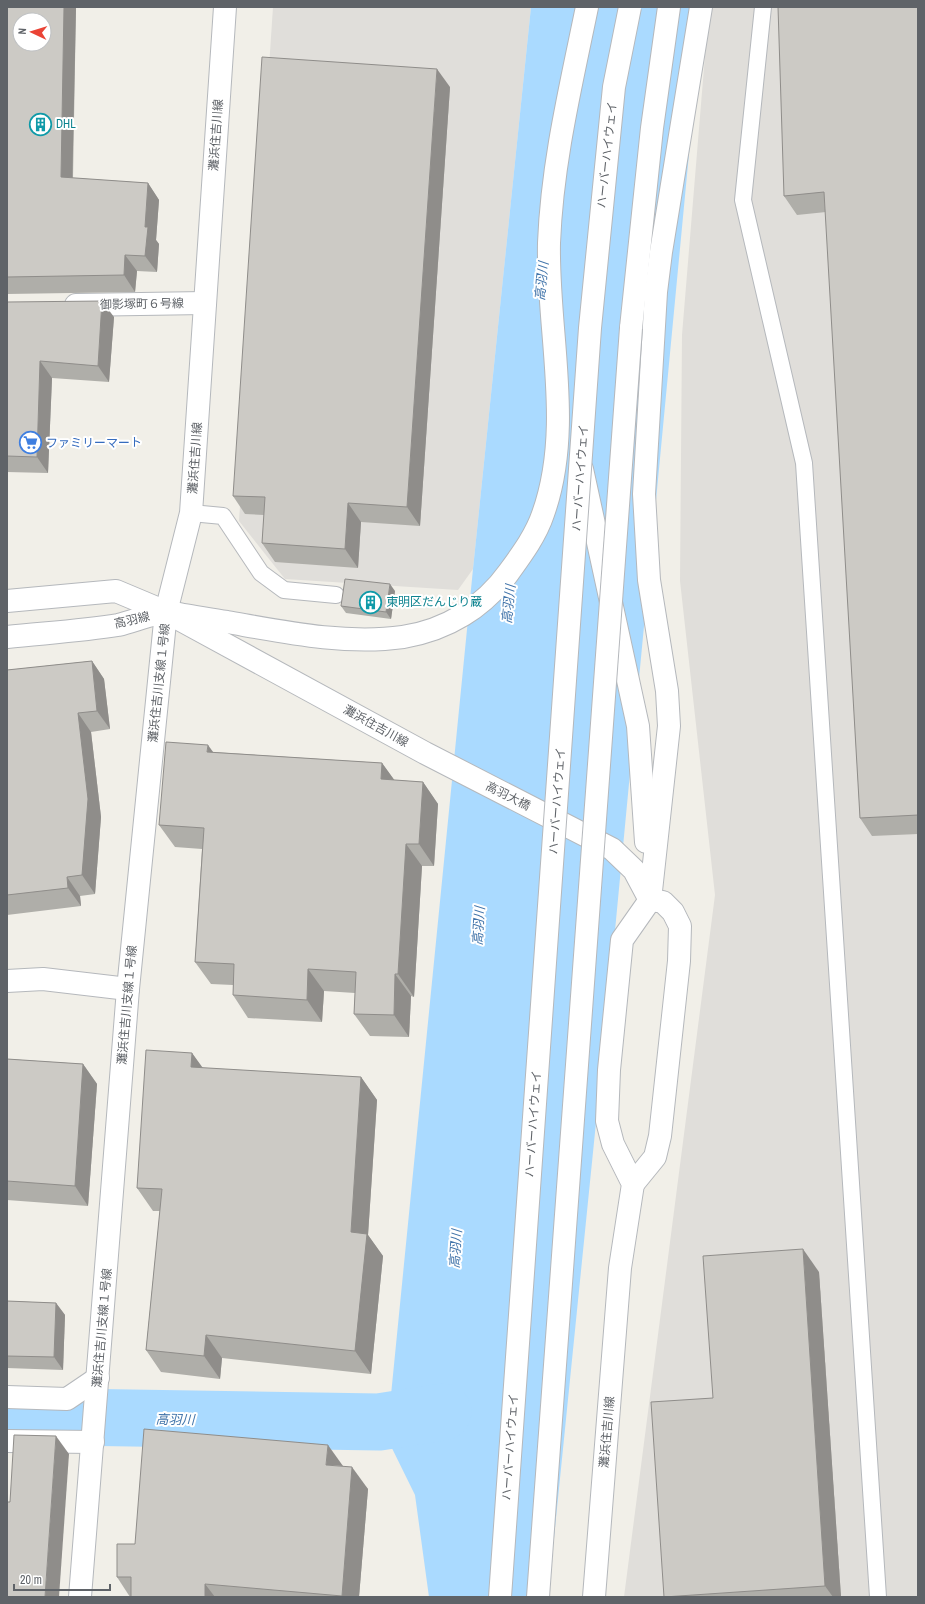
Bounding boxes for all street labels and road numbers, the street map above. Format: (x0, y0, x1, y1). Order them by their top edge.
street label: 灘浜住吉川線 (206, 99, 226, 171)
street label: ハーバーハイウェイ (593, 101, 621, 209)
street label: 御影塚町６号線 (100, 295, 184, 313)
street label: 灘浜住吉川線 (185, 422, 205, 494)
street label: ハーバーハイウェイ (568, 424, 592, 532)
street label: 高羽線 (113, 608, 151, 632)
street label: 灘浜住吉川支線１号線 (145, 622, 173, 744)
street label: 灘浜住吉川線 (341, 702, 411, 750)
street label: ハーバーハイウェイ (545, 747, 569, 855)
street label: 高羽大橋 (483, 778, 533, 814)
street label: 灘浜住吉川支線１号線 (114, 945, 140, 1065)
street label: ハーバーハイウェイ (521, 1070, 545, 1178)
street label: 灘浜住吉川支線１号線 (89, 1268, 115, 1388)
street label: ハーバーハイウェイ (498, 1393, 522, 1501)
street label: 灘浜住吉川線 (596, 1395, 618, 1469)

